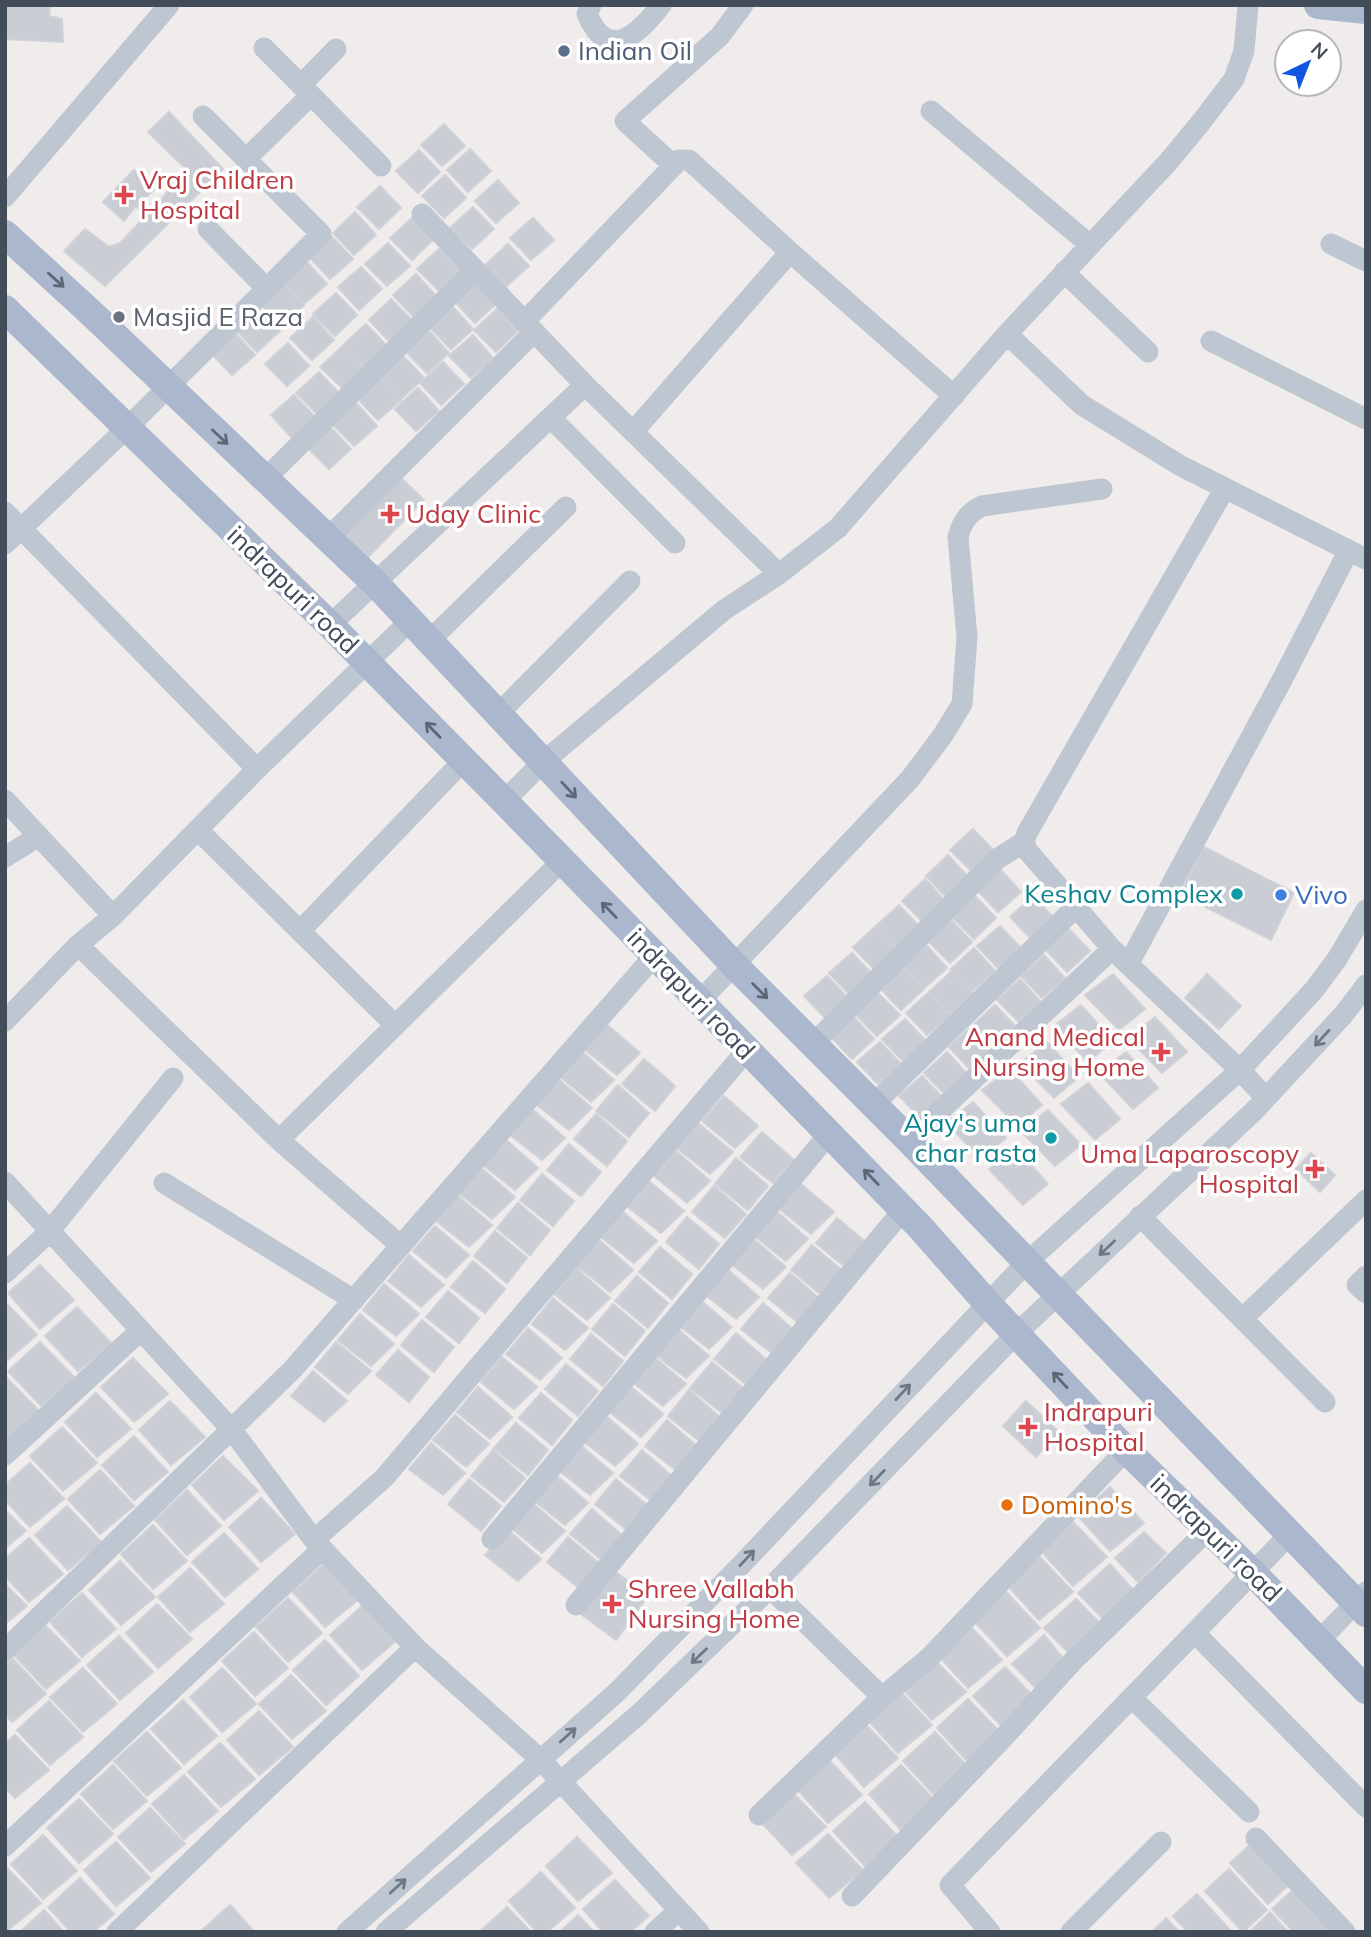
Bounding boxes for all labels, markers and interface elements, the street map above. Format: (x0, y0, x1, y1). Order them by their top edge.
north arrow (1273, 28, 1343, 98)
place label: Indian Oil (578, 34, 692, 67)
text: N (1306, 37, 1333, 64)
marker: Indian Oil (556, 43, 572, 59)
place label: Vraj Children Hospital (140, 163, 294, 226)
marker: Vraj Children Hospital (114, 185, 134, 205)
one-way arrow (47, 271, 64, 288)
place label: Masjid E Raza (133, 300, 303, 333)
marker: Masjid E Raza (111, 309, 127, 325)
one-way arrow (212, 428, 229, 445)
place label: Uday Clinic (406, 497, 541, 530)
marker: Uday Clinic (380, 504, 400, 524)
street label: indrapuri road (221, 519, 366, 661)
one-way arrow (424, 721, 441, 738)
one-way arrow (561, 782, 578, 799)
place label: Keshav Complex (1024, 877, 1223, 910)
place label: Vivo (1295, 878, 1348, 911)
marker: Keshav Complex (1229, 886, 1245, 902)
marker: Vivo (1273, 887, 1289, 903)
one-way arrow (601, 902, 618, 919)
street label: indrapuri road (620, 921, 762, 1066)
one-way arrow (751, 982, 768, 999)
place label: Anand Medical Nursing Home (965, 1020, 1145, 1083)
one-way arrow (1314, 1028, 1331, 1046)
marker: Anand Medical Nursing Home (1151, 1042, 1171, 1062)
place label: Ajay's uma char rasta (904, 1106, 1037, 1169)
marker: Ajay's uma char rasta (1043, 1130, 1059, 1146)
place label: Uma Laparoscopy Hospital (1080, 1137, 1299, 1200)
marker: Uma Laparoscopy Hospital (1305, 1159, 1325, 1179)
one-way arrow (863, 1169, 880, 1186)
one-way arrow (1099, 1239, 1116, 1256)
one-way arrow (1051, 1372, 1068, 1389)
one-way arrow (894, 1384, 911, 1401)
place label: Indrapuri Hospital (1044, 1395, 1153, 1458)
marker: Indrapuri Hospital (1018, 1417, 1038, 1437)
street label: indrapuri road (1144, 1467, 1289, 1609)
one-way arrow (868, 1469, 885, 1486)
place label: Domino's (1021, 1488, 1133, 1521)
marker: Domino's (999, 1497, 1015, 1513)
one-way arrow (739, 1550, 756, 1567)
place label: Shree Vallabh Nursing Home (628, 1572, 800, 1635)
marker: Shree Vallabh Nursing Home (602, 1594, 622, 1614)
one-way arrow (691, 1648, 708, 1665)
one-way arrow (559, 1727, 576, 1744)
one-way arrow (389, 1878, 406, 1895)

